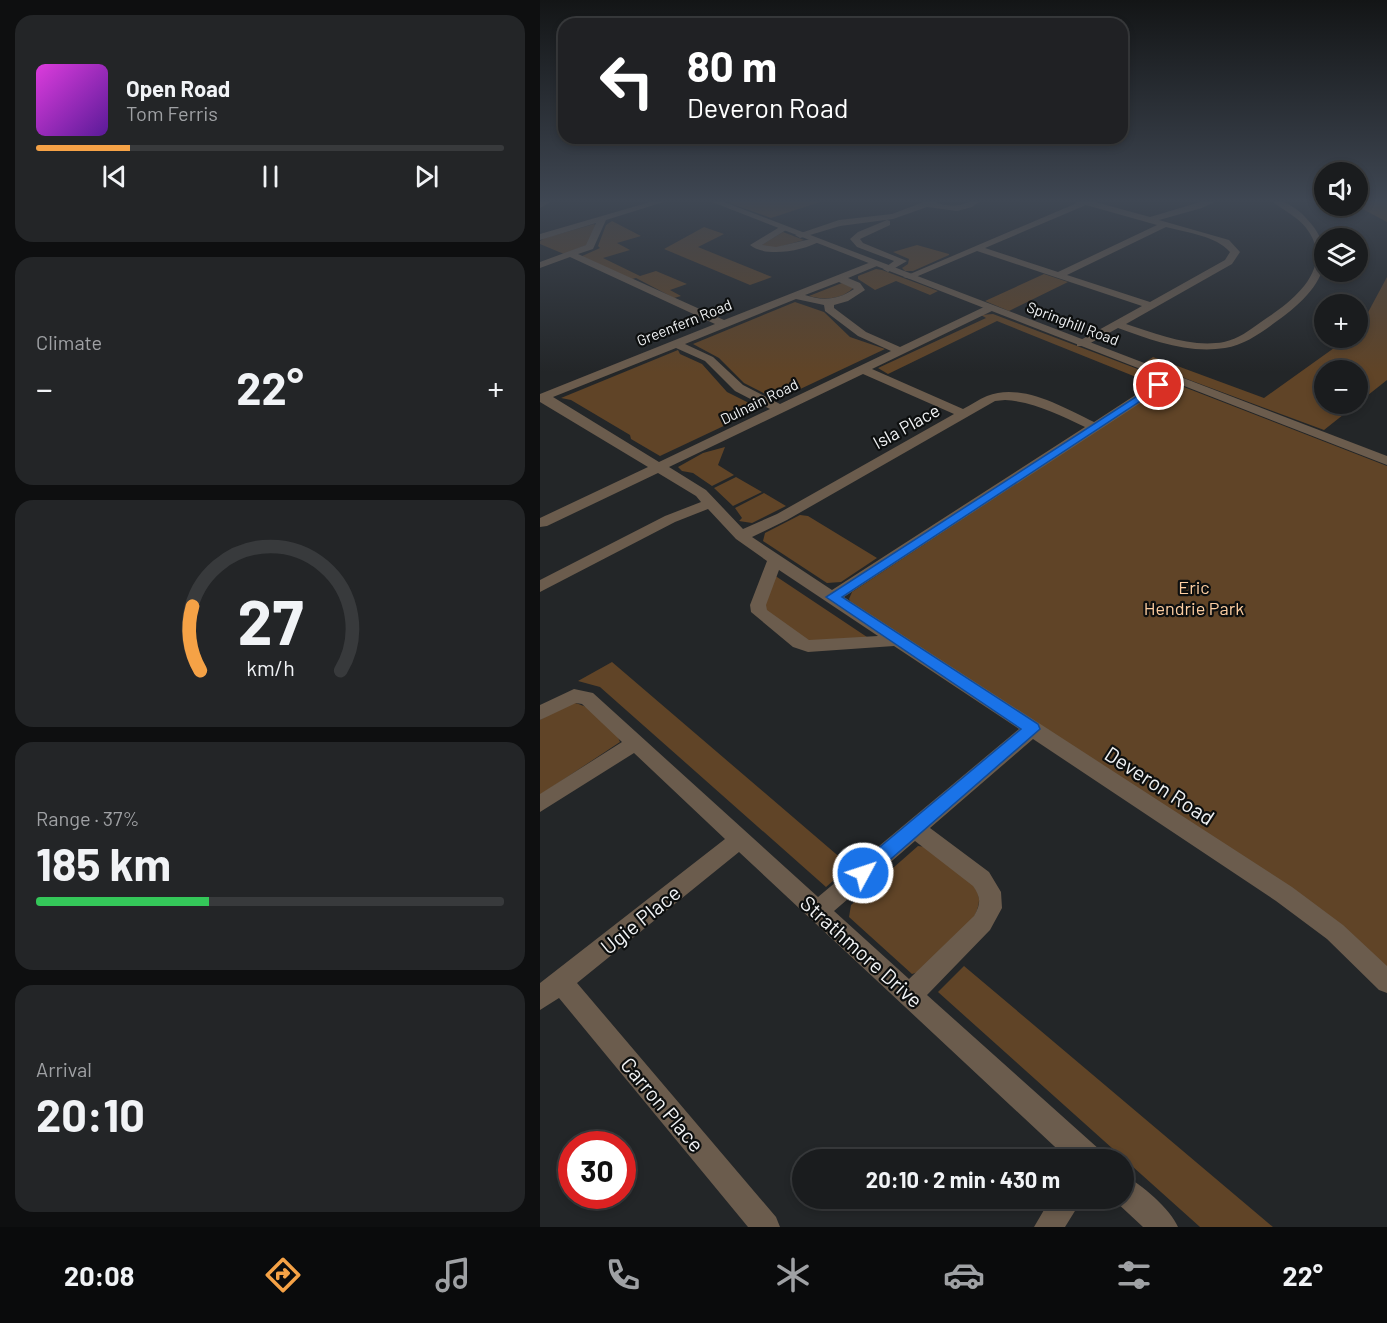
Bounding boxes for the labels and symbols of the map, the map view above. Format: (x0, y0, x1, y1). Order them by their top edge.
street label: Greenfern Road (634, 295, 734, 349)
street label: Springhill Road (1024, 297, 1122, 349)
pin (1133, 359, 1184, 410)
street label: Dulnain Road (717, 374, 801, 428)
street label: Isla Place (869, 399, 943, 453)
park label: Eric Hendrie Park (1144, 576, 1244, 619)
street label: Deveron Road (1100, 740, 1220, 830)
position arrow (831, 841, 895, 905)
street label: Ugie Place (595, 879, 685, 959)
street label: Strathmore Drive (796, 890, 928, 1012)
street label: Carron Place (616, 1052, 710, 1156)
speed limit sign: 30 (558, 1131, 636, 1209)

